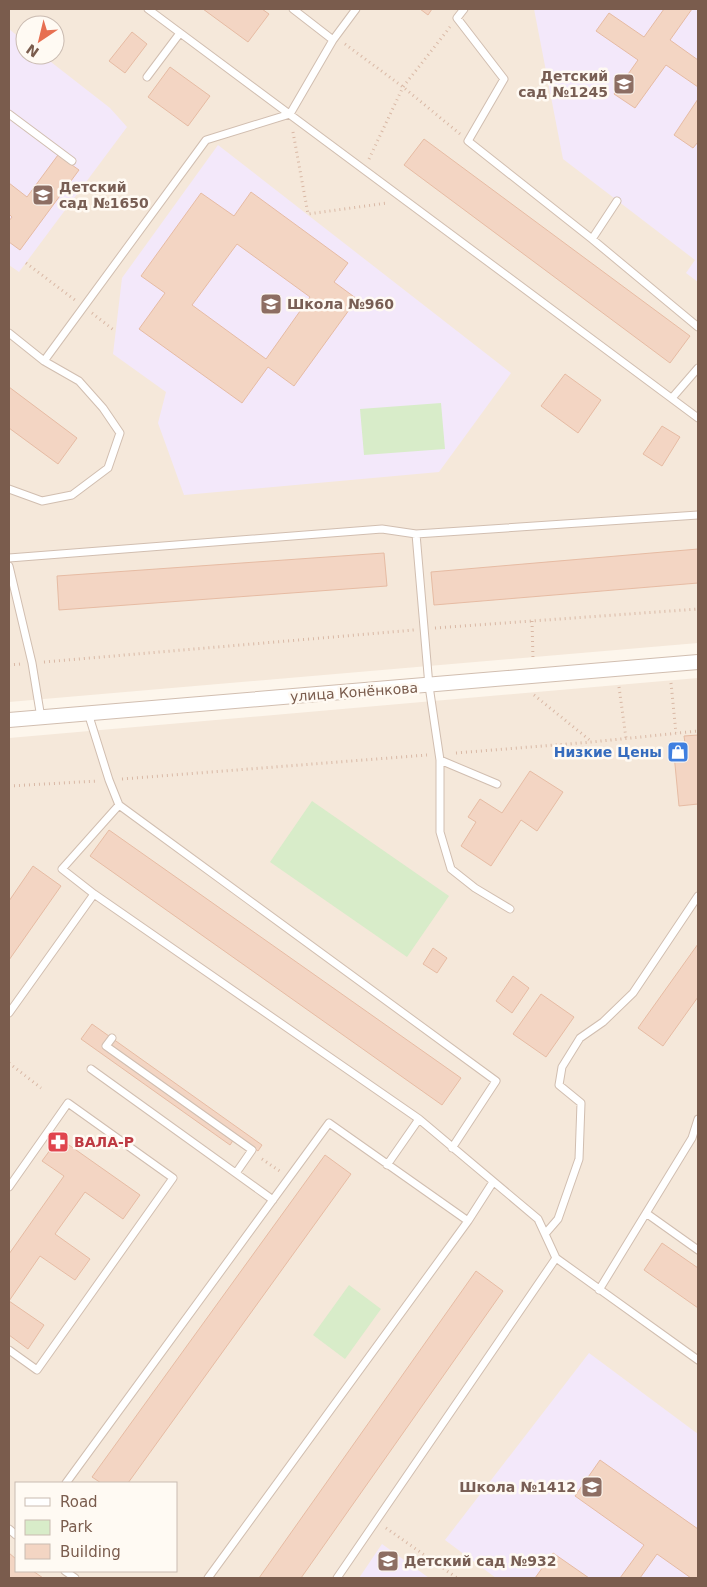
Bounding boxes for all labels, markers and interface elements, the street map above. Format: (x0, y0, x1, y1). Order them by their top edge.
north arrow (15, 15, 65, 65)
text: N (23, 41, 42, 61)
place label: Детский сад №1245 (518, 68, 608, 100)
school or university icon: Детский сад №1245 (612, 72, 636, 96)
place label: Детский сад №1650 (59, 179, 149, 211)
school or university icon: Детский сад №1650 (31, 183, 55, 207)
school or university icon: Школа №960 (259, 292, 283, 316)
place label: Школа №960 (287, 296, 394, 312)
street label: улица Конёнкова (290, 680, 418, 704)
shop icon: Низкие Цены (666, 740, 690, 764)
place label: Низкие Цены (554, 744, 662, 760)
pharmacy icon: ВАЛА-Р (46, 1130, 70, 1154)
place label: ВАЛА-Р (74, 1134, 134, 1150)
school or university icon: Школа №1412 (580, 1475, 604, 1499)
place label: Школа №1412 (459, 1479, 576, 1495)
legend (15, 1482, 178, 1572)
text: Road (60, 1493, 98, 1511)
text: Park (60, 1518, 93, 1536)
text: Building (60, 1543, 121, 1561)
school or university icon: Детский сад №932 (376, 1549, 400, 1573)
place label: Детский сад №932 (404, 1553, 556, 1569)

